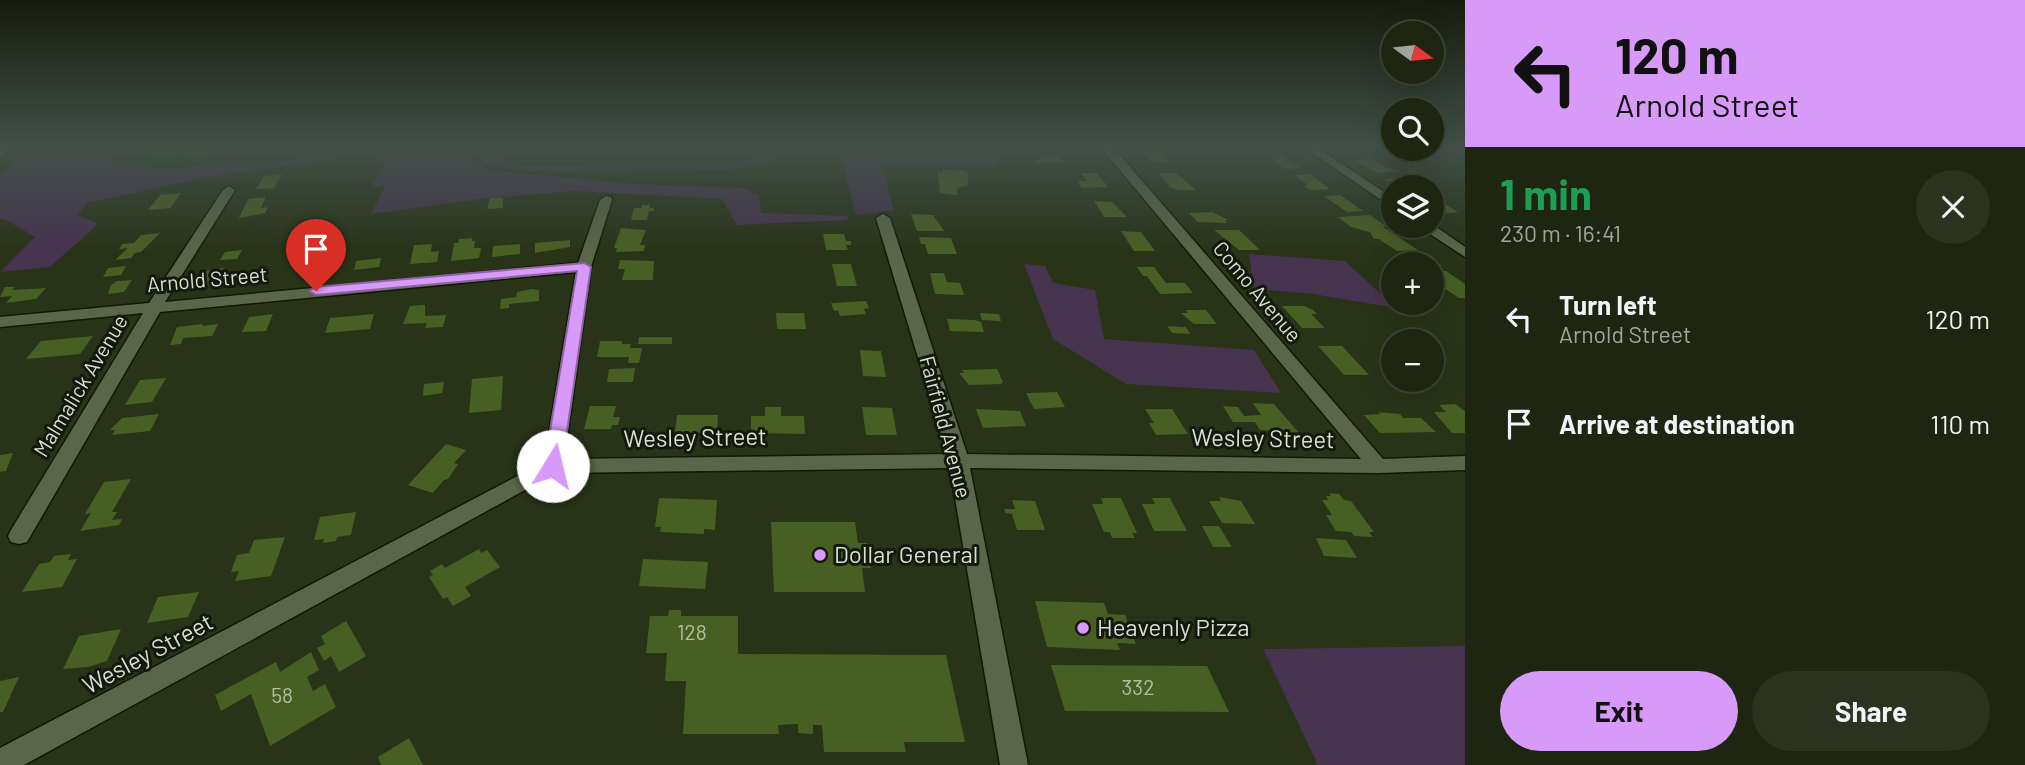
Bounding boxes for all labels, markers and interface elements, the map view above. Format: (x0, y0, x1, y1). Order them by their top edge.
north arrow (1381, 21, 1444, 84)
map controls (1381, 21, 1444, 392)
text: 120 m (1615, 25, 1738, 84)
icon: left (1500, 28, 1591, 119)
text: Arnold Street (1615, 85, 1799, 123)
button: search (1381, 98, 1444, 161)
text: 1 min (1500, 168, 1592, 218)
button: close (1916, 170, 1990, 244)
button: layers (1381, 175, 1444, 238)
pin (286, 219, 346, 291)
text: 230 m · 16:41 (1500, 219, 1621, 247)
icon: arrive (297, 230, 335, 268)
street label: Como Avenue (1209, 236, 1308, 346)
button: + (1381, 252, 1444, 315)
street label: Arnold Street (146, 261, 268, 296)
text: Turn left (1559, 289, 1657, 320)
icon: left (1500, 300, 1538, 338)
text: 120 m (1926, 303, 1990, 334)
street label: Malmalick Avenue (27, 310, 132, 461)
text: Arnold Street (1559, 320, 1691, 348)
button: − (1381, 329, 1444, 392)
street label: Fairfield Avenue (915, 353, 977, 500)
icon: arrive (1500, 405, 1538, 443)
text: Arrive at destination (1559, 408, 1795, 439)
text: 110 m (1930, 408, 1990, 439)
street label: Wesley Street (623, 421, 767, 452)
street label: Wesley Street (1191, 422, 1335, 453)
position arrow (516, 429, 590, 503)
place label: Dollar General (834, 539, 978, 568)
marker: Dollar General (812, 547, 828, 563)
street label: Wesley Street (77, 606, 217, 699)
place label: Heavenly Pizza (1097, 612, 1250, 641)
house number: 128 (677, 619, 707, 644)
marker: Heavenly Pizza (1075, 620, 1091, 636)
button: Exit (1500, 671, 1738, 751)
button: Share (1752, 671, 1990, 751)
house number: 332 (1122, 674, 1154, 699)
house number: 58 (271, 682, 293, 707)

